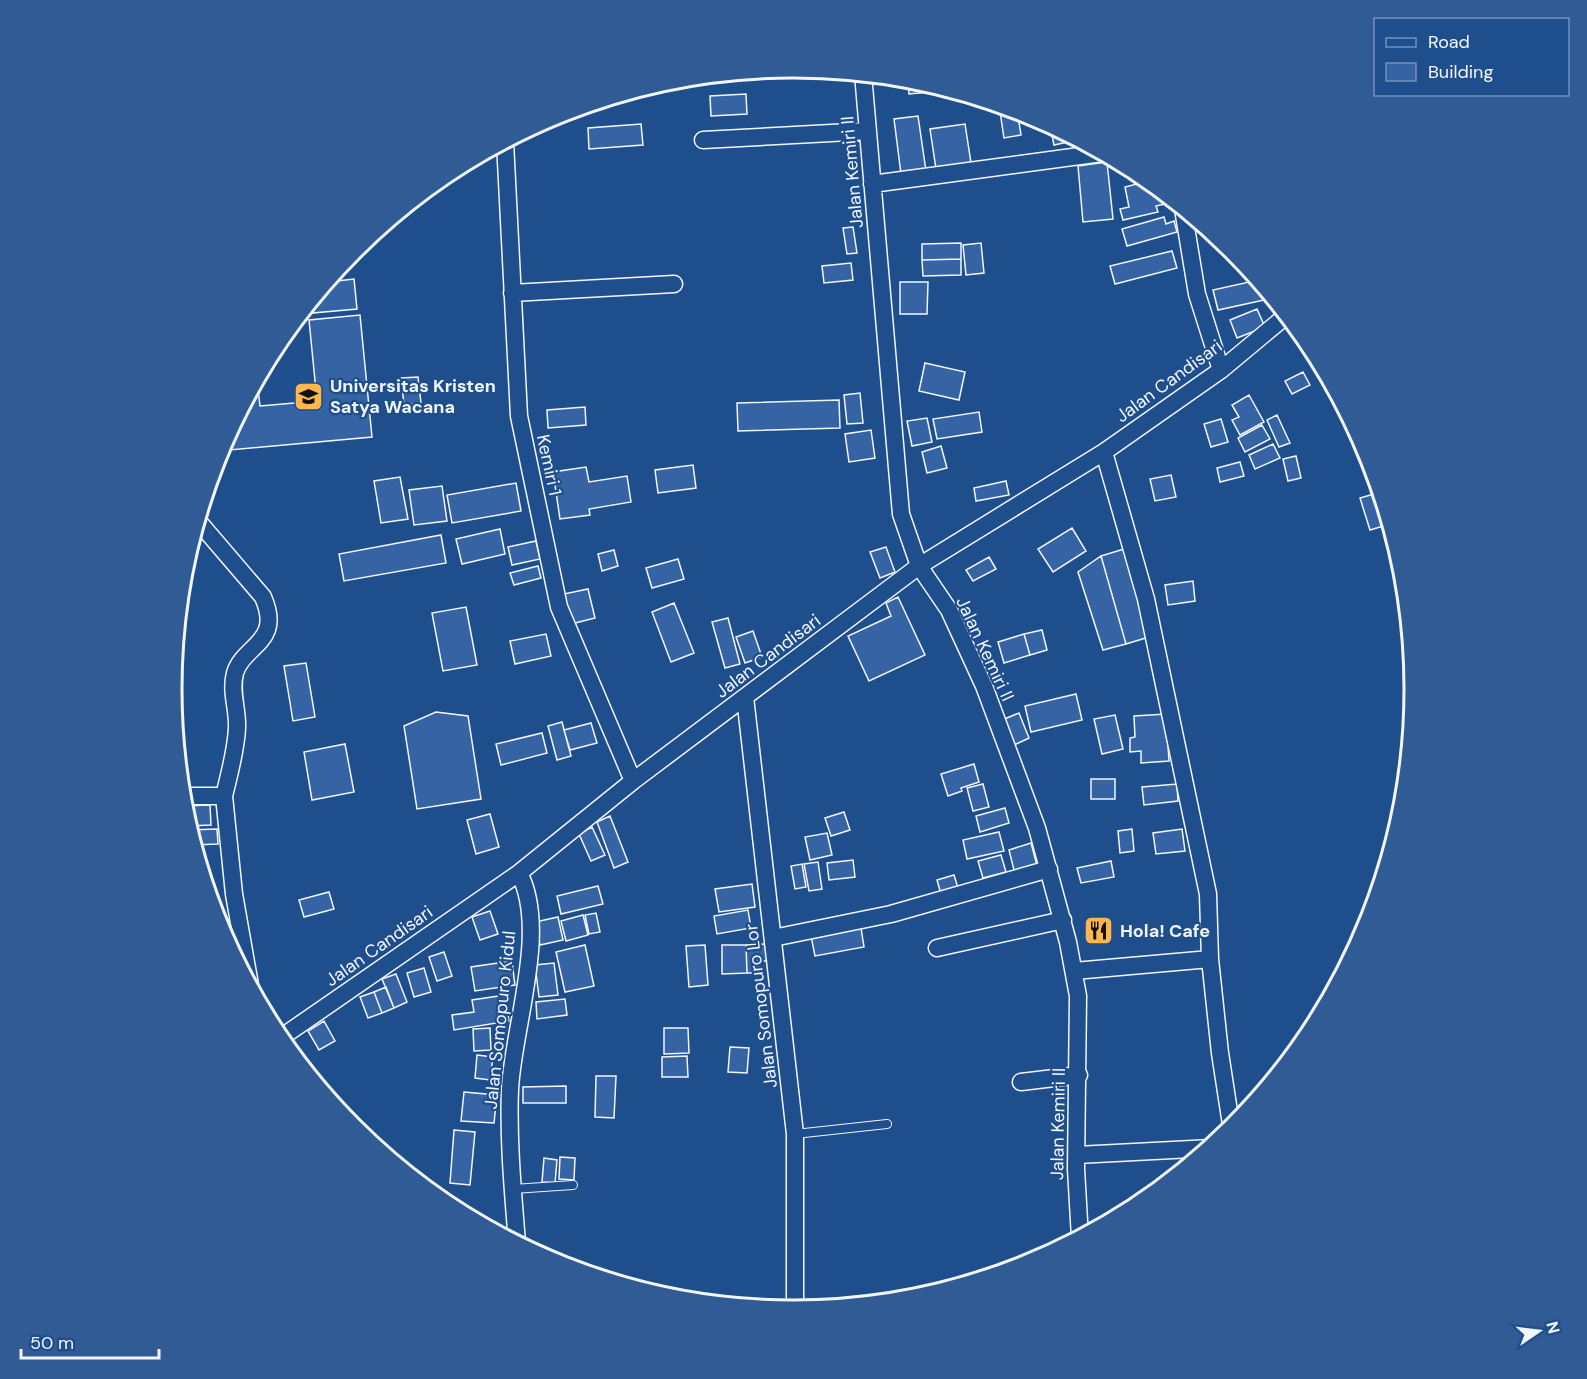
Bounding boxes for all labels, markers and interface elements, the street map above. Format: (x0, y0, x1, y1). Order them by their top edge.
legend (1374, 18, 1569, 96)
text: Road (1428, 30, 1470, 54)
text: Building (1428, 60, 1493, 84)
street label: Jalan Kemiri II (835, 115, 869, 229)
street label: Jalan Candisari (1111, 334, 1227, 428)
place label: Universitas Kristen Satya Wacana (330, 374, 496, 419)
school or university icon: Universitas Kristen Satya Wacana (293, 380, 325, 412)
street label: Kemiri 1 (531, 432, 567, 498)
street label: Jalan Kemiri II (950, 593, 1020, 705)
street label: Jalan Candisari (710, 608, 826, 704)
street label: Jalan Candisari (320, 900, 438, 992)
restaurant icon: Hola! Cafe (1083, 915, 1115, 947)
place label: Hola! Cafe (1120, 919, 1210, 943)
street label: Jalan Somopuro Lor (739, 922, 783, 1090)
street label: Jalan Somopuro Kidul (479, 930, 521, 1110)
street label: Jalan Kemiri II (1045, 1068, 1071, 1180)
north arrow (1509, 1301, 1569, 1361)
text: N (1541, 1319, 1565, 1336)
scale bar (21, 1322, 159, 1360)
text: 50 m (30, 1331, 74, 1355)

